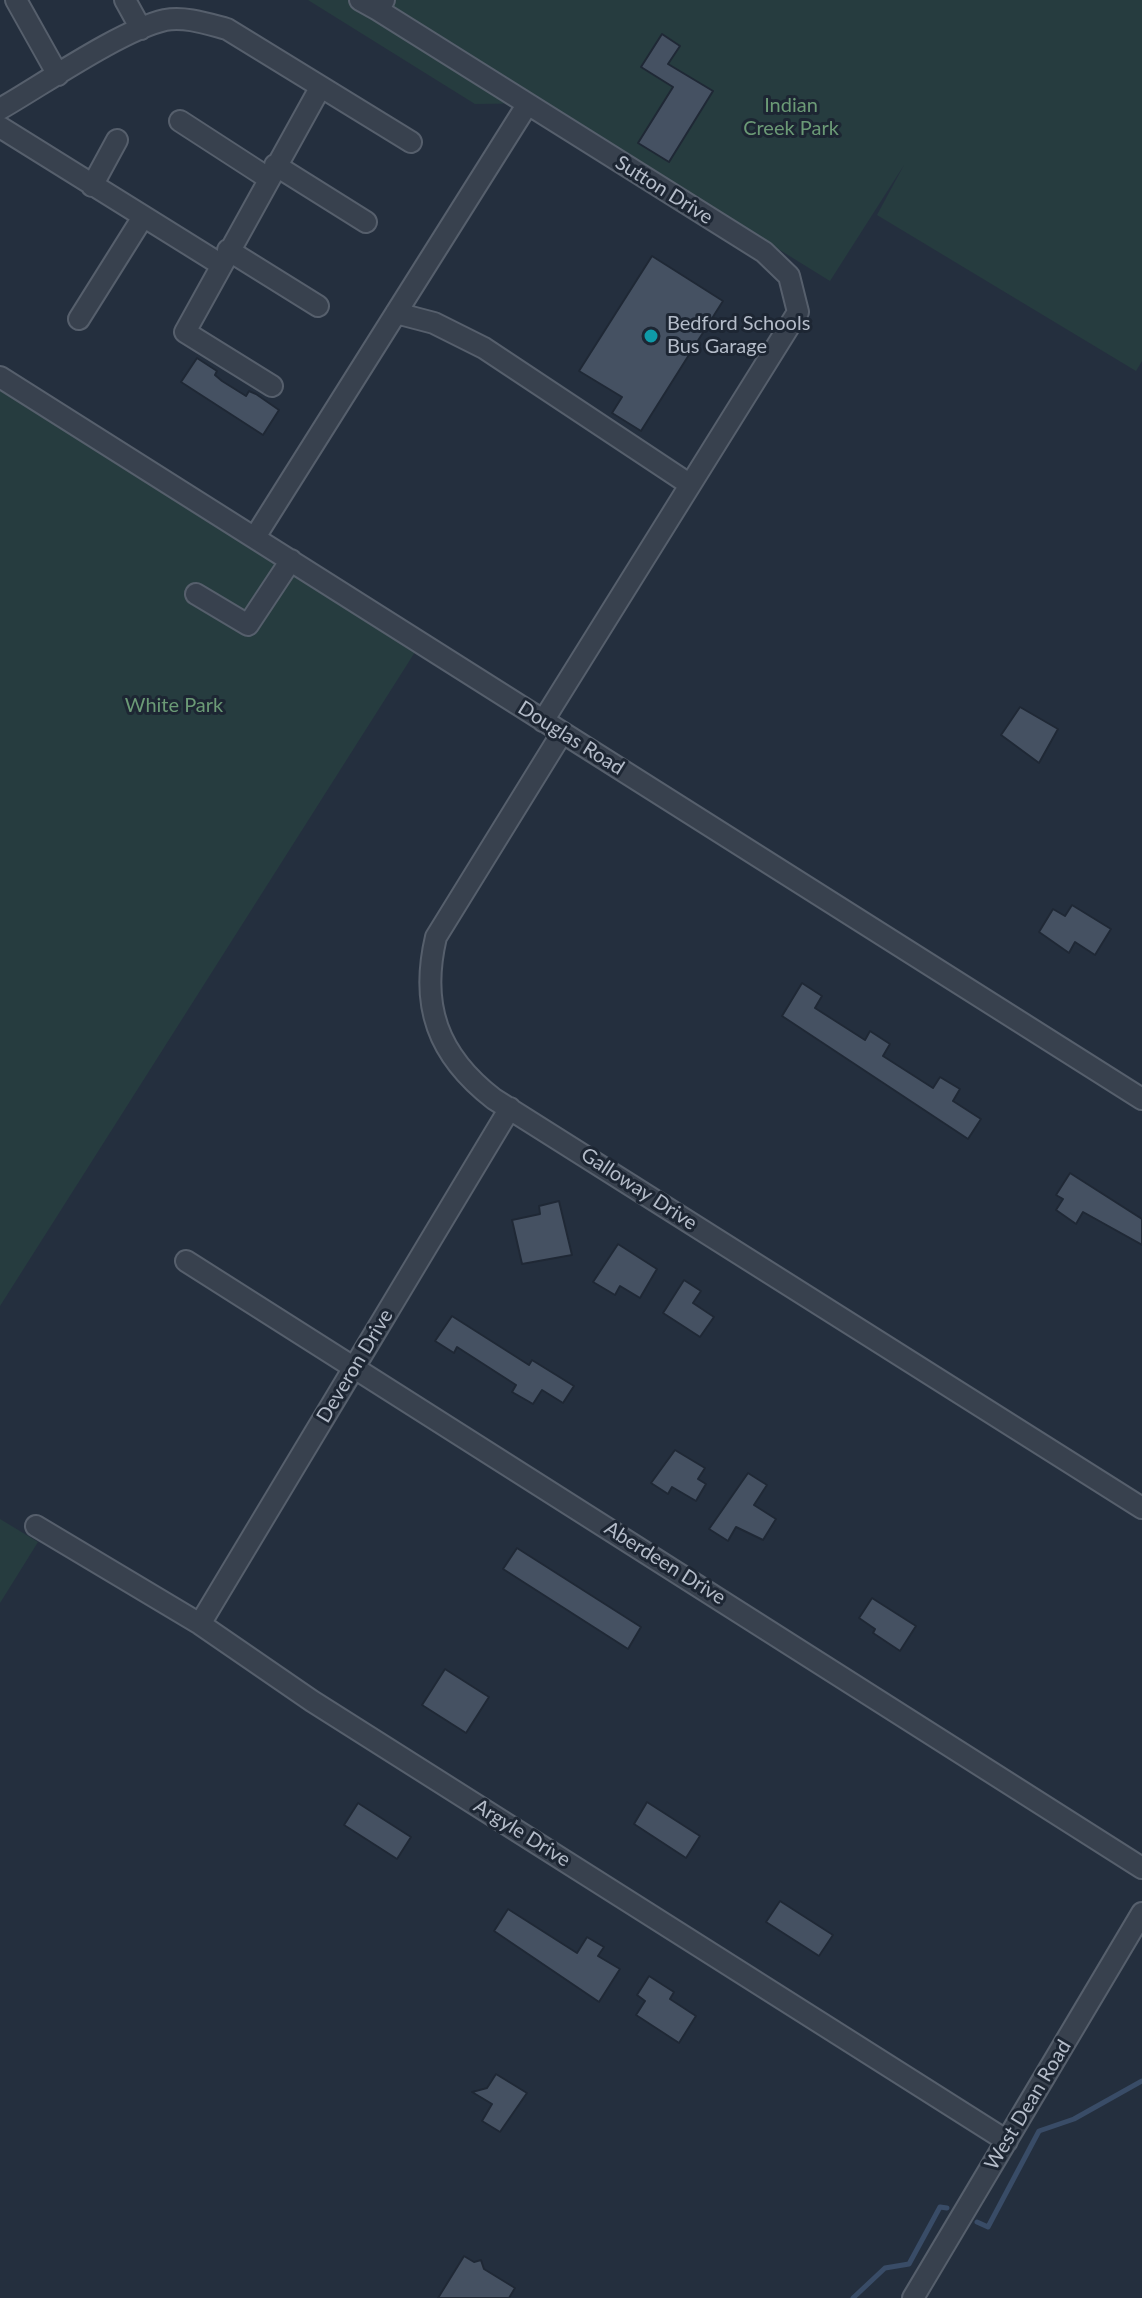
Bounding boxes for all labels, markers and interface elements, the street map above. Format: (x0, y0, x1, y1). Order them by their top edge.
park label: Indian Creek Park (743, 94, 839, 141)
street label: Sutton Drive (611, 150, 717, 230)
place label: Bedford Schools Bus Garage (667, 312, 810, 359)
marker: Bedford Schools Bus Garage (642, 327, 660, 345)
park label: White Park (125, 694, 223, 718)
street label: Douglas Road (513, 696, 629, 780)
street label: Galloway Drive (576, 1143, 702, 1235)
street label: Deveron Drive (312, 1305, 398, 1427)
street label: Aberdeen Drive (600, 1516, 730, 1610)
street label: Argyle Drive (469, 1794, 575, 1872)
street label: West Dean Road (980, 2036, 1076, 2174)

